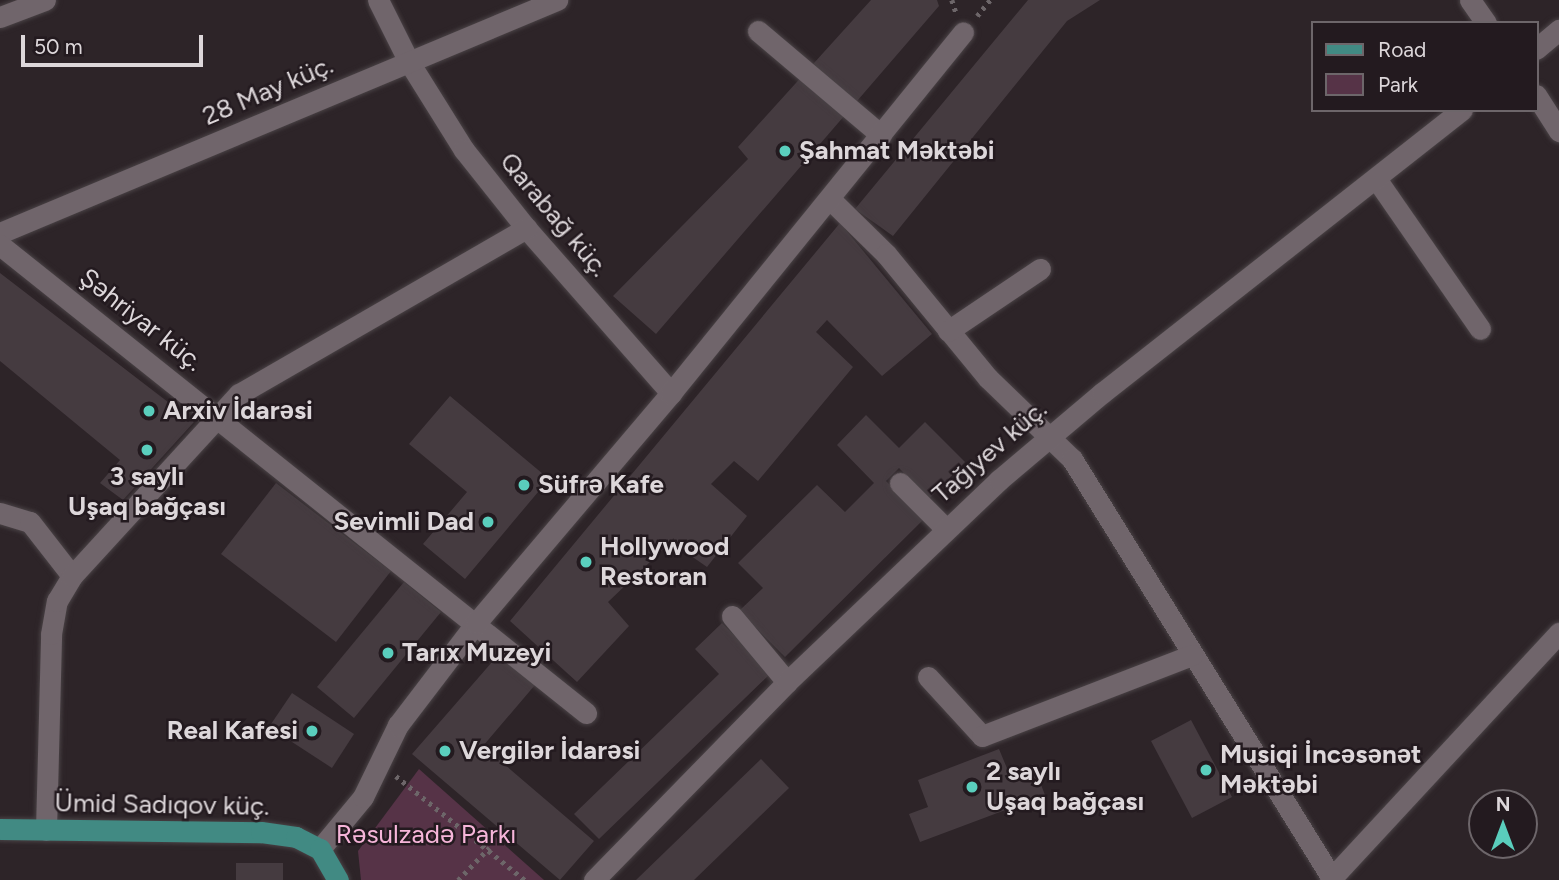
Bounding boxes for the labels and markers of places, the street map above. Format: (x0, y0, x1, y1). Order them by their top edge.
place label: Şahmat Məktəbi (799, 135, 995, 167)
marker: Şahmat Məktəbi (777, 143, 793, 159)
place label: Arxiv İdarəsi (163, 395, 313, 427)
marker: Arxiv İdarəsi (141, 403, 157, 419)
marker: 3 saylı Uşaq bağçası (139, 442, 155, 458)
place label: 3 saylı Uşaq bağçası (68, 461, 226, 522)
place label: Süfrə Kafe (538, 469, 664, 501)
marker: Süfrə Kafe (516, 477, 532, 493)
place label: Sevimli Dad (334, 506, 474, 538)
marker: Sevimli Dad (480, 514, 496, 530)
place label: Hollywood Restoran (600, 531, 729, 592)
marker: Hollywood Restoran (578, 554, 594, 570)
place label: Tarıx Muzeyi (402, 637, 551, 669)
marker: Tarıx Muzeyi (380, 645, 396, 661)
place label: Real Kafesi (167, 715, 298, 747)
marker: Real Kafesi (304, 723, 320, 739)
place label: Vergilər İdarəsi (459, 735, 640, 767)
place label: Musiqi İncəsənət Məktəbi (1220, 739, 1422, 800)
marker: Vergilər İdarəsi (437, 743, 453, 759)
place label: 2 saylı Uşaq bağçası (986, 756, 1144, 818)
marker: Musiqi İncəsənət Məktəbi (1198, 762, 1214, 778)
marker: 2 saylı Uşaq bağçası (964, 779, 980, 795)

